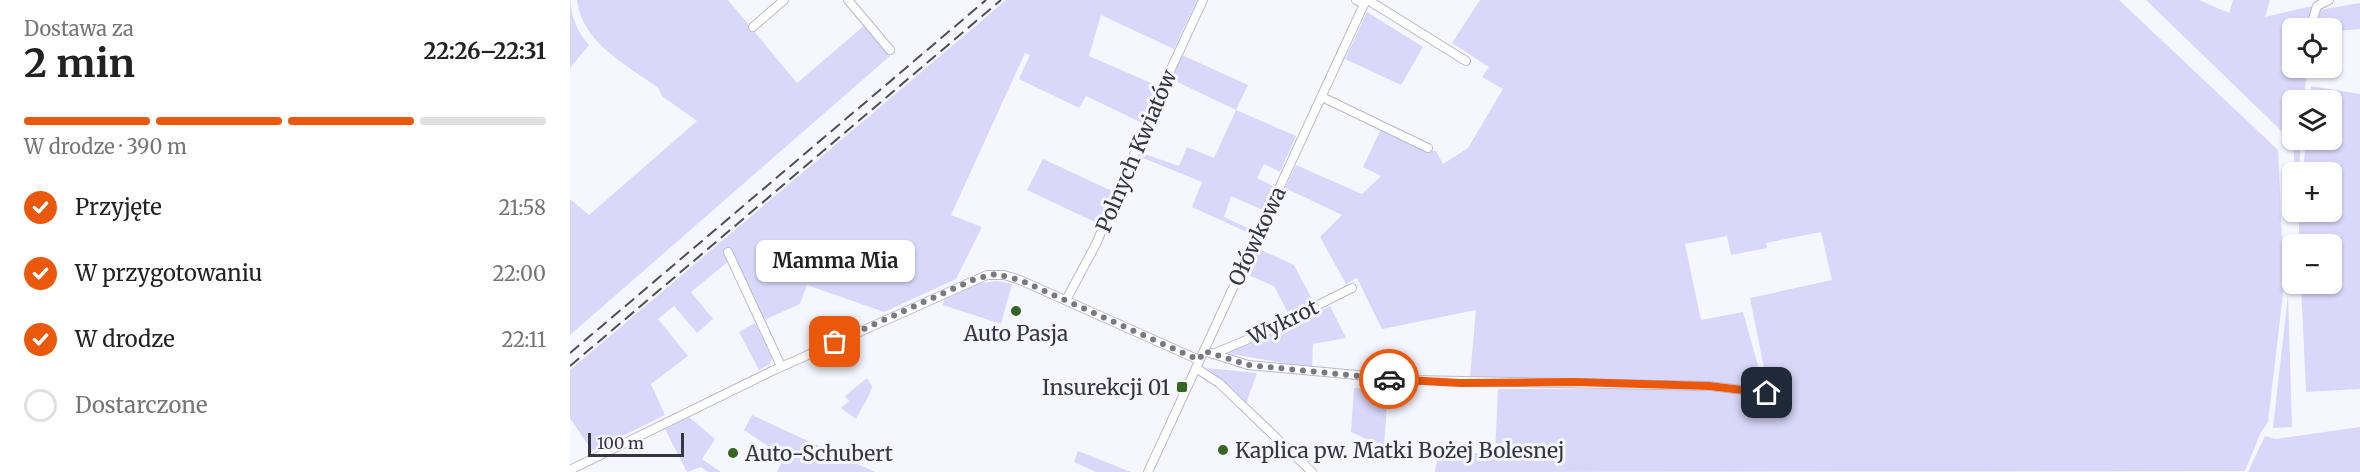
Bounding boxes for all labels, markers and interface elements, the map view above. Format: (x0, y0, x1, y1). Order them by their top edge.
text: Dostawa za (24, 16, 134, 41)
map controls (2282, 18, 2342, 294)
button: locate (2282, 18, 2342, 78)
text: 22:26–22:31 (424, 37, 546, 65)
text: 2 min (24, 39, 135, 88)
street label: Polnych Kwiatów (1090, 65, 1182, 236)
button: layers (2282, 90, 2342, 150)
text: W drodze · 390 m (24, 134, 187, 159)
button: + (2282, 162, 2342, 222)
street label: Ołówkowa (1222, 182, 1292, 290)
icon: check (24, 191, 57, 224)
text: Przyjęte (75, 193, 162, 221)
text: 21:58 (499, 195, 546, 220)
button: − (2282, 234, 2342, 294)
callout: Mamma Mia (756, 240, 914, 282)
text: Mamma Mia (773, 248, 898, 273)
icon: check (24, 257, 57, 290)
text: W przygotowaniu (75, 259, 262, 287)
text: 22:00 (492, 261, 546, 286)
street label: Wykrot (1242, 293, 1323, 351)
marker: Auto Pasja (1009, 304, 1023, 318)
pin (809, 316, 860, 367)
place label: Auto Pasja (963, 320, 1068, 347)
icon: check (24, 323, 57, 356)
text: W drodze (75, 325, 175, 353)
icon: bag (818, 325, 851, 358)
text: 22:11 (501, 327, 546, 352)
courier (1359, 349, 1419, 409)
icon: car (1373, 363, 1406, 396)
pin (1741, 367, 1792, 418)
place label: Insurekcji 01 (1042, 374, 1170, 401)
icon: home (1750, 376, 1783, 409)
marker: Insurekcji 01 (1175, 380, 1189, 394)
text: Dostarczone (75, 391, 207, 419)
scale bar (588, 430, 684, 458)
text: 100 m (597, 433, 644, 453)
place label: Kaplica pw. Matki Bożej Bolesnej (1235, 437, 1565, 464)
place label: Auto-Schubert (744, 440, 893, 467)
marker: Kaplica pw. Matki Bożej Bolesnej (1216, 443, 1230, 457)
marker: Auto-Schubert (726, 446, 740, 460)

